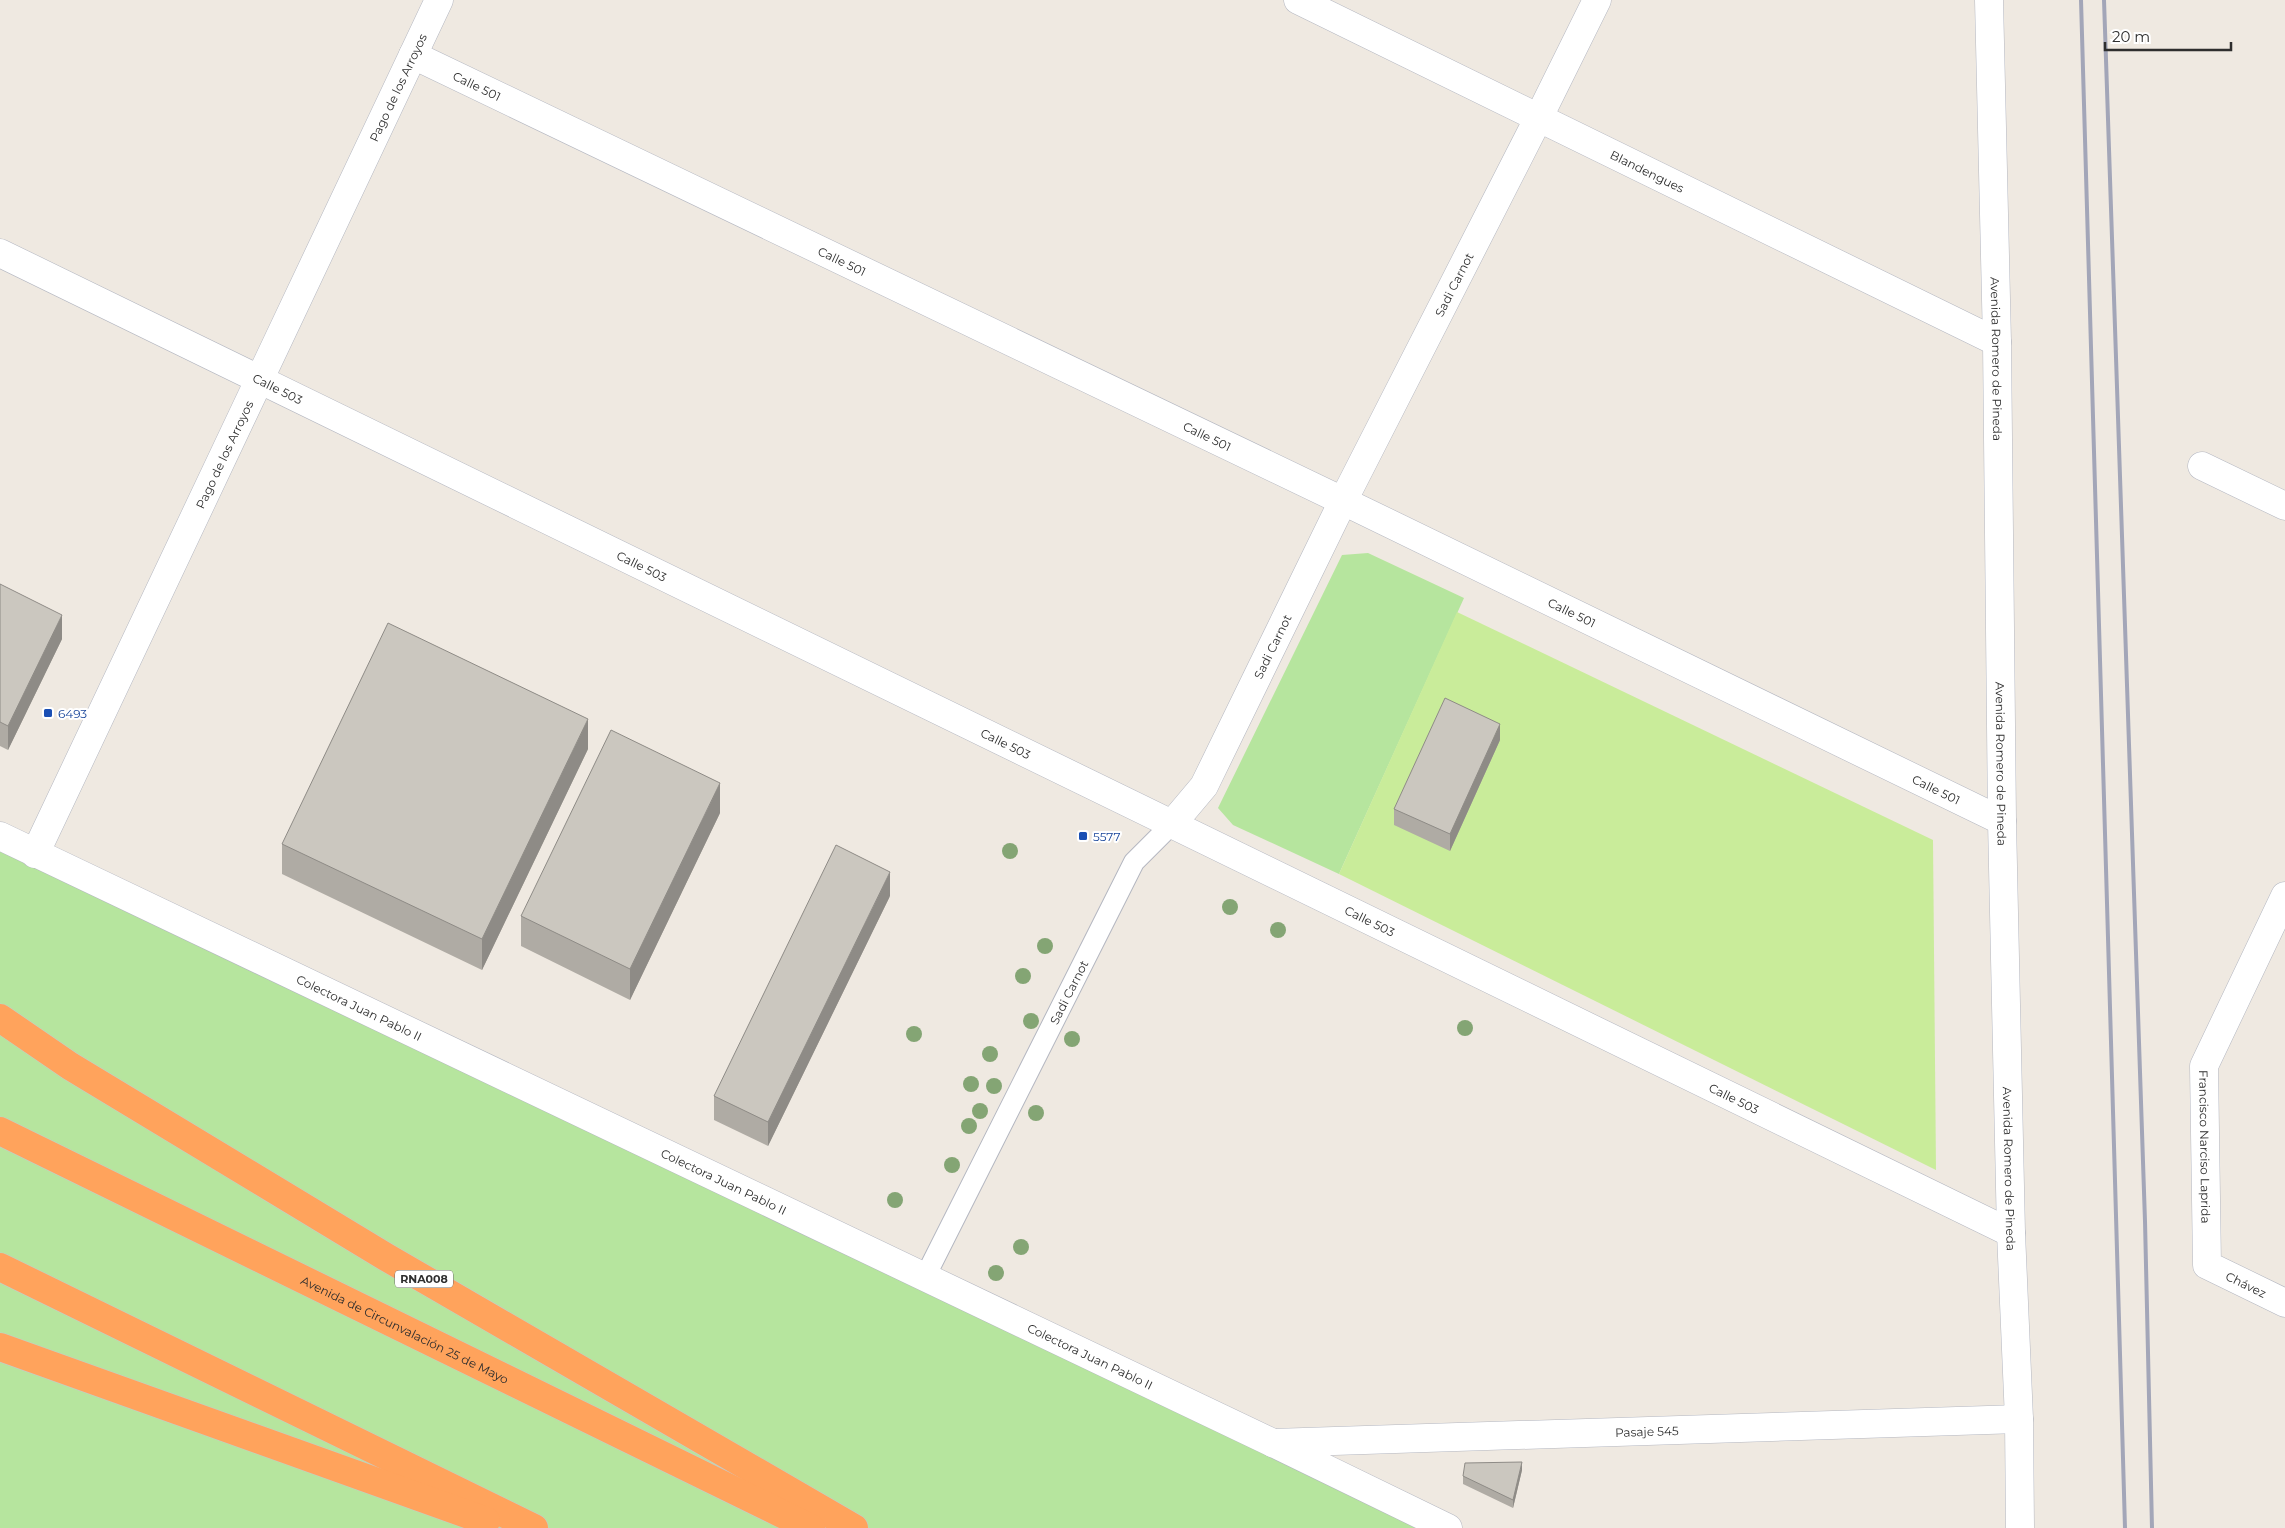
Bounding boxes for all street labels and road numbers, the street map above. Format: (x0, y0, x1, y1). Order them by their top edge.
street label: Pago de los Arroyos (366, 31, 430, 144)
street label: Calle 501 (451, 68, 503, 104)
street label: Blandengues (1608, 147, 1687, 195)
street label: Calle 501 (816, 243, 869, 279)
street label: Sadi Carnot (1431, 250, 1476, 319)
street label: Avenida Romero de Pineda (1988, 277, 2006, 441)
street label: Calle 503 (250, 370, 305, 407)
street label: Pago de los Arroyos (192, 398, 256, 511)
street label: Calle 501 (1181, 418, 1234, 454)
street label: Calle 503 (614, 547, 670, 584)
street label: Calle 501 (1546, 594, 1598, 630)
street label: Sadi Carnot (1250, 612, 1294, 681)
street label: Avenida Romero de Pineda (1993, 682, 2010, 846)
street label: Calle 503 (978, 725, 1034, 762)
street label: Calle 501 (1910, 771, 1963, 807)
street label: Calle 503 (1343, 902, 1398, 939)
street label: Sadi Carnot (1046, 957, 1091, 1027)
street label: Colectora Juan Pablo II (294, 971, 424, 1044)
street label: Francisco Narciso Laprida (2197, 1070, 2214, 1224)
street label: Calle 503 (1707, 1080, 1762, 1117)
street label: Avenida Romero de Pineda (2000, 1087, 2019, 1251)
street label: Colectora Juan Pablo II (659, 1145, 789, 1217)
street label: Chávez (2224, 1268, 2269, 1300)
road number: RNA008 (395, 1270, 453, 1288)
street label: Avenida de Circunvalación 25 de Mayo (299, 1272, 511, 1386)
street label: Colectora Juan Pablo II (1025, 1320, 1156, 1392)
street label: Pasaje 545 (1615, 1422, 1679, 1439)

